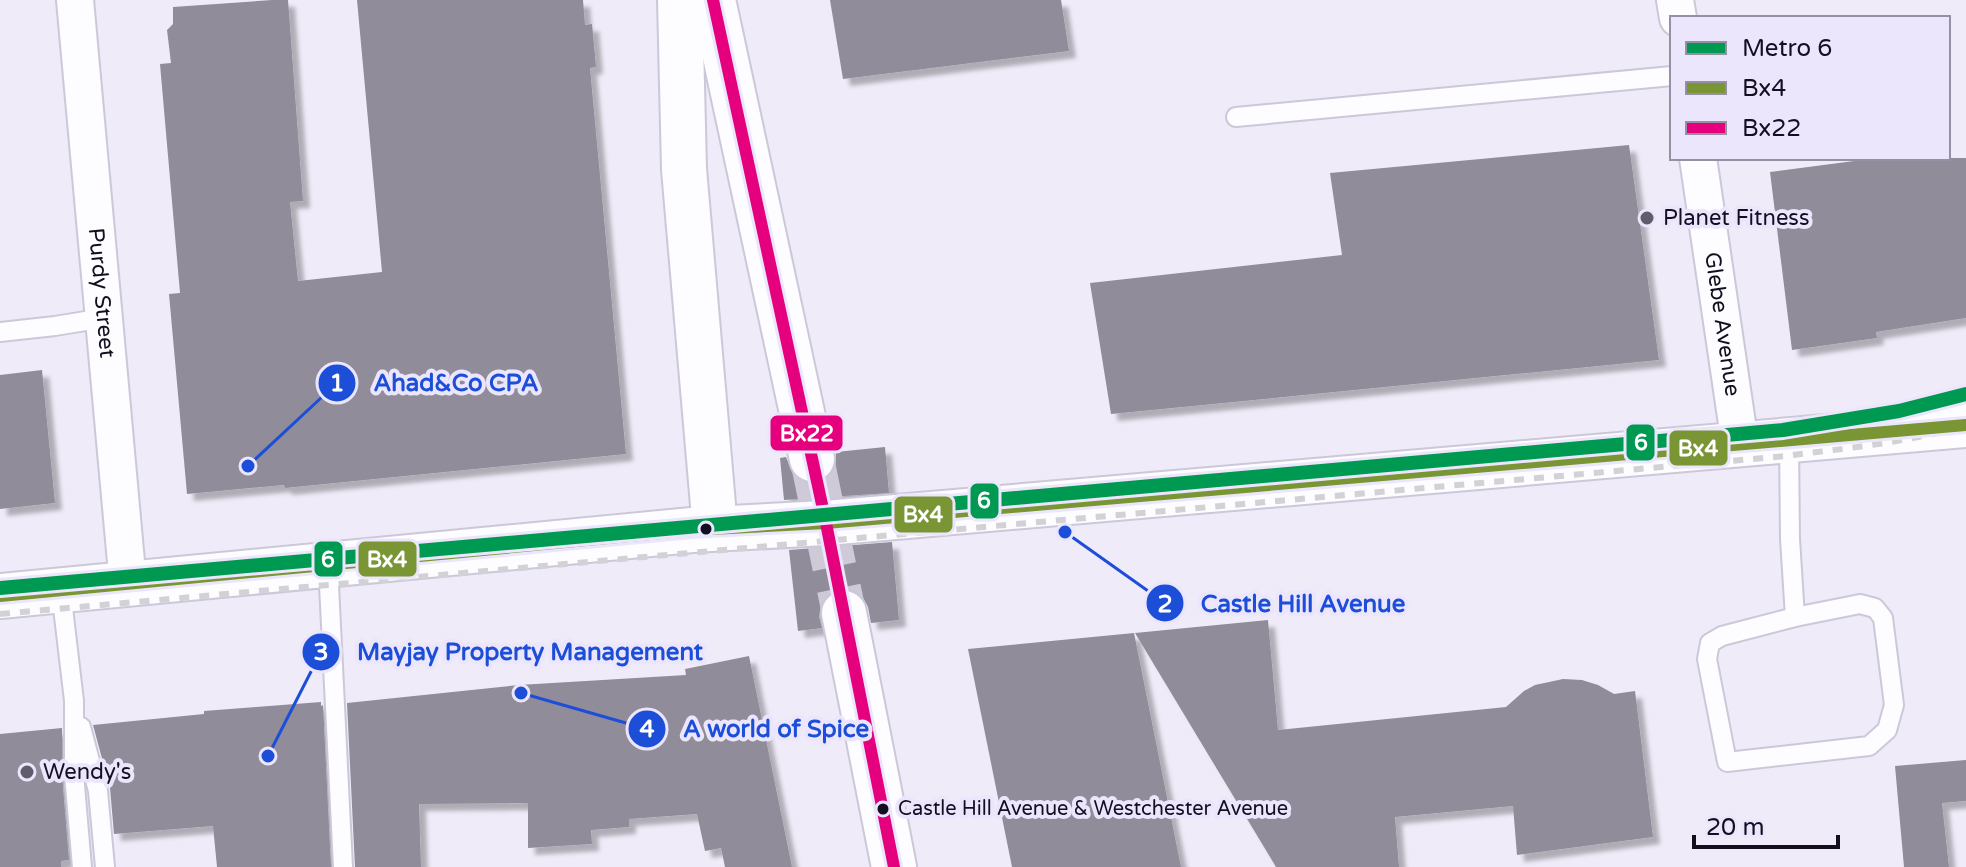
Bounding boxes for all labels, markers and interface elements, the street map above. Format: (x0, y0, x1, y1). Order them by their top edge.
legend (1670, 16, 1950, 160)
text: Metro 6 (1742, 34, 1832, 63)
text: Bx4 (1742, 74, 1786, 103)
text: Bx22 (1742, 114, 1801, 143)
place label: Planet Fitness (1663, 205, 1809, 231)
marker: Planet Fitness (1638, 209, 1656, 227)
street label: Purdy Street (83, 227, 120, 359)
street label: Glebe Avenue (1699, 250, 1746, 398)
callout: Ahad&Co CPA (317, 359, 554, 407)
text: 1 (329, 369, 345, 398)
text: Ahad&Co CPA (373, 369, 539, 398)
line badge: Bx22 (769, 414, 844, 452)
text: Bx22 (780, 421, 834, 447)
line badge: 6 (1625, 423, 1656, 462)
line badge: Bx4 (1668, 429, 1729, 467)
text: 6 (1634, 430, 1648, 456)
text: Bx4 (1678, 436, 1718, 462)
line badge: 6 (969, 482, 1000, 520)
text: 6 (977, 488, 991, 514)
line badge: Bx4 (893, 495, 954, 534)
text: Bx4 (903, 502, 943, 528)
unlabelled marker (698, 521, 714, 537)
line badge: 6 (313, 540, 344, 578)
line badge: Bx4 (357, 540, 418, 578)
text: 6 (321, 547, 335, 573)
text: Bx4 (367, 547, 407, 573)
callout: Castle Hill Avenue (1145, 579, 1421, 627)
text: 2 (1157, 590, 1173, 619)
text: Castle Hill Avenue (1201, 590, 1406, 619)
callout: Mayjay Property Management (301, 628, 719, 676)
text: 3 (313, 638, 329, 667)
text: Mayjay Property Management (357, 638, 704, 667)
callout: A world of Spice (627, 705, 885, 753)
text: 4 (639, 715, 655, 744)
text: A world of Spice (683, 715, 869, 744)
place label: Wendy's (43, 759, 131, 785)
marker: Wendy's (18, 763, 36, 781)
place label: Castle Hill Avenue & Westchester Avenue (898, 797, 1288, 821)
scale bar (1694, 799, 1838, 849)
marker: Castle Hill Avenue & Westchester Avenue (875, 801, 891, 817)
text: 20 m (1706, 813, 1764, 842)

